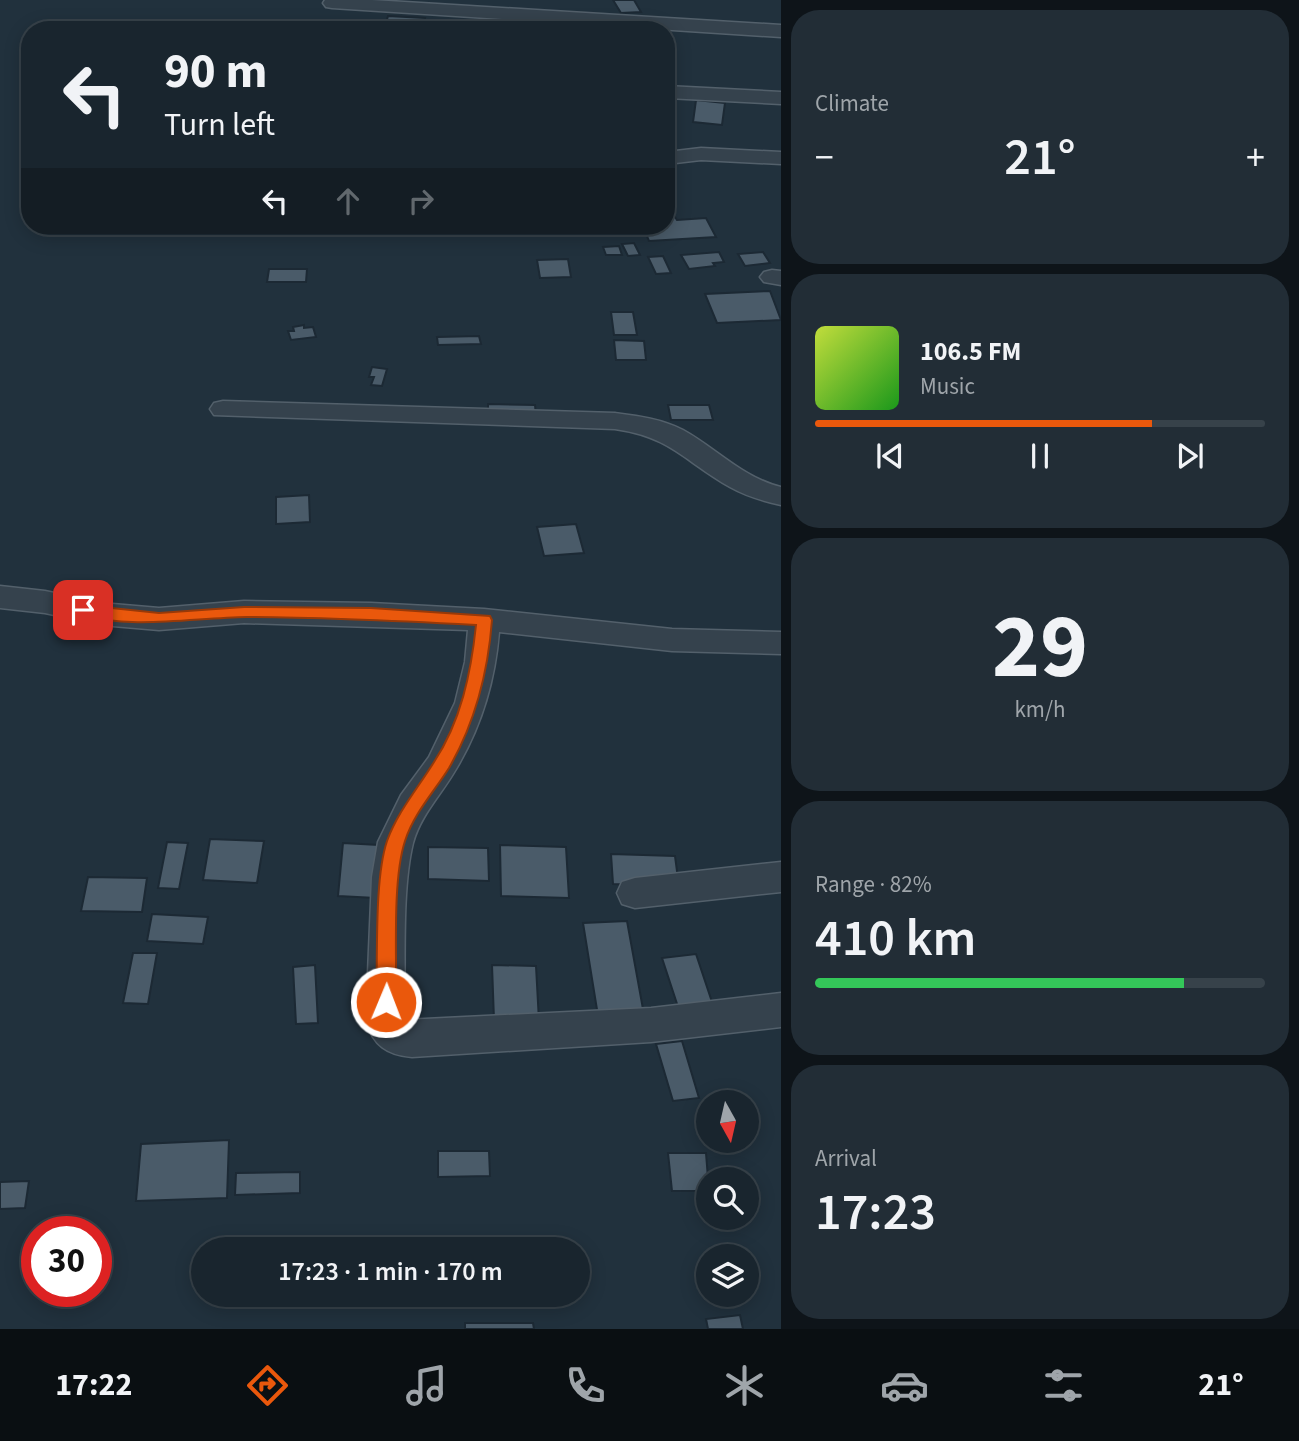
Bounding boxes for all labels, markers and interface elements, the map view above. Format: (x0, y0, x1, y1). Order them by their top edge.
text: 90 m (164, 37, 268, 107)
icon: left (49, 49, 140, 140)
text: Climate (815, 87, 889, 120)
text: Turn left (164, 102, 275, 148)
text: 21° (1004, 121, 1076, 195)
text: − (815, 131, 834, 185)
text: + (1246, 131, 1265, 185)
icon: left (256, 182, 294, 220)
icon: ahead (329, 182, 367, 220)
icon: right (402, 182, 440, 220)
text: 106.5 FM (920, 333, 1021, 370)
text: Music (920, 370, 975, 403)
icon: previous (871, 437, 909, 475)
icon: pause (1021, 437, 1059, 475)
icon: next (1171, 437, 1209, 475)
pin (53, 580, 113, 640)
text: 29 (992, 583, 1088, 712)
icon: arrive (64, 591, 102, 629)
text: km/h (1014, 693, 1066, 726)
text: Range · 82% (815, 868, 932, 901)
text: 410 km (815, 902, 976, 976)
position arrow (349, 965, 423, 1039)
north arrow (696, 1090, 760, 1153)
map controls (696, 1090, 759, 1307)
text: Arrival (815, 1142, 877, 1175)
button: search (696, 1167, 759, 1230)
text: 17:23 (815, 1176, 936, 1250)
speed limit sign: 30 (21, 1216, 112, 1307)
button: layers (696, 1244, 759, 1307)
text: 17:23 · 1 min · 170 m (278, 1253, 503, 1290)
icon: directions (243, 1361, 292, 1410)
icon: music (402, 1361, 451, 1410)
icon: phone (561, 1361, 610, 1410)
icon: climate (720, 1361, 769, 1410)
icon: car (880, 1361, 929, 1410)
icon: filters (1039, 1361, 1088, 1410)
text: 17:22 (55, 1362, 132, 1408)
text: 21° (1198, 1362, 1244, 1408)

